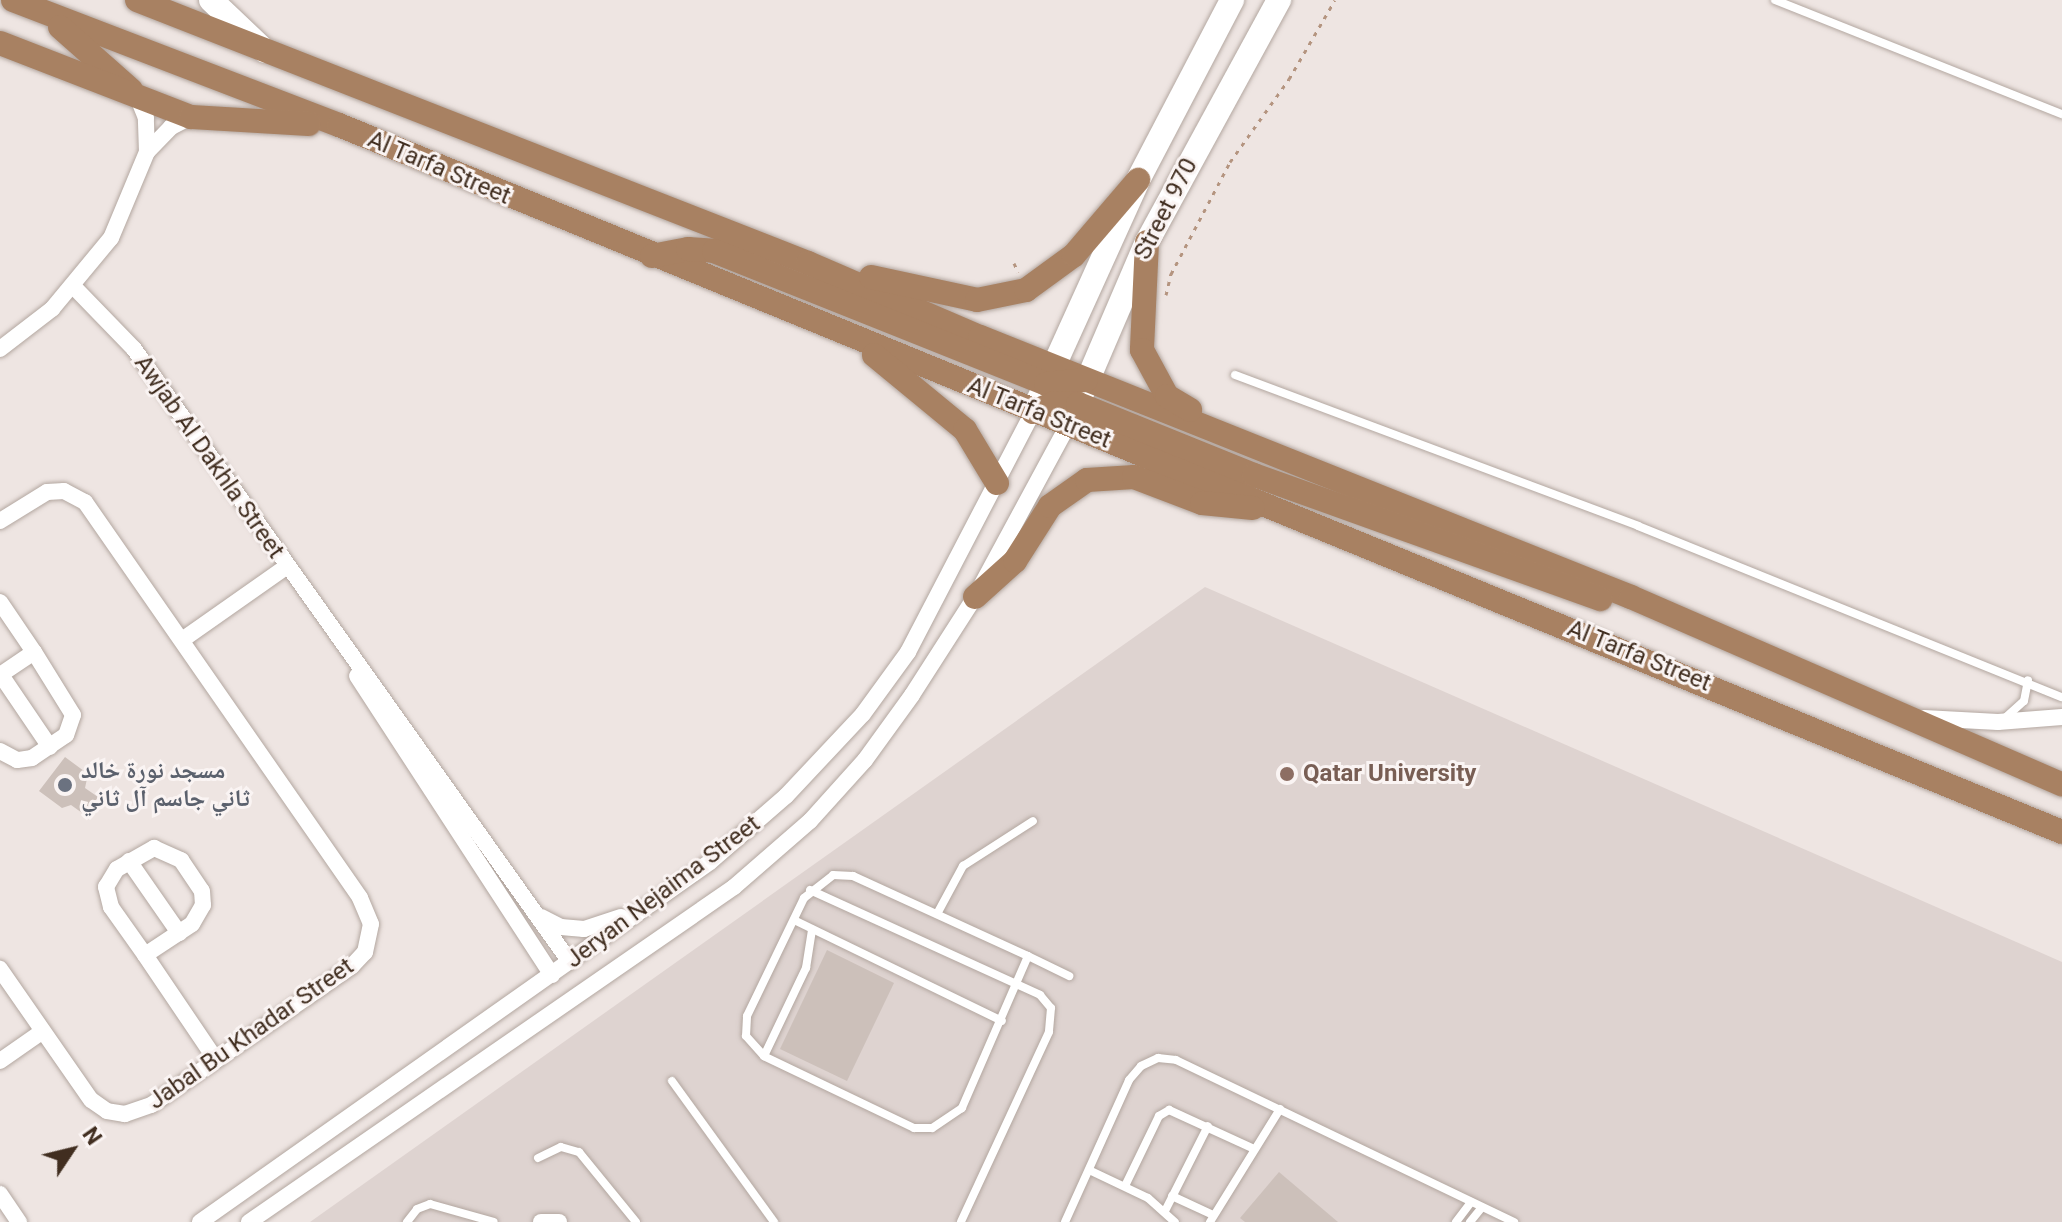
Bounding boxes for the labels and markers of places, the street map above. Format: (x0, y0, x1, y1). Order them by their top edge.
place label: مسجد نورة خالد ثاني جاسم آل ثاني (81, 757, 250, 813)
place label: Qatar University (1303, 760, 1476, 788)
marker: Qatar University (1278, 765, 1296, 783)
marker: مسجد نورة خالد ثاني جاسم آل ثاني (56, 776, 74, 794)

